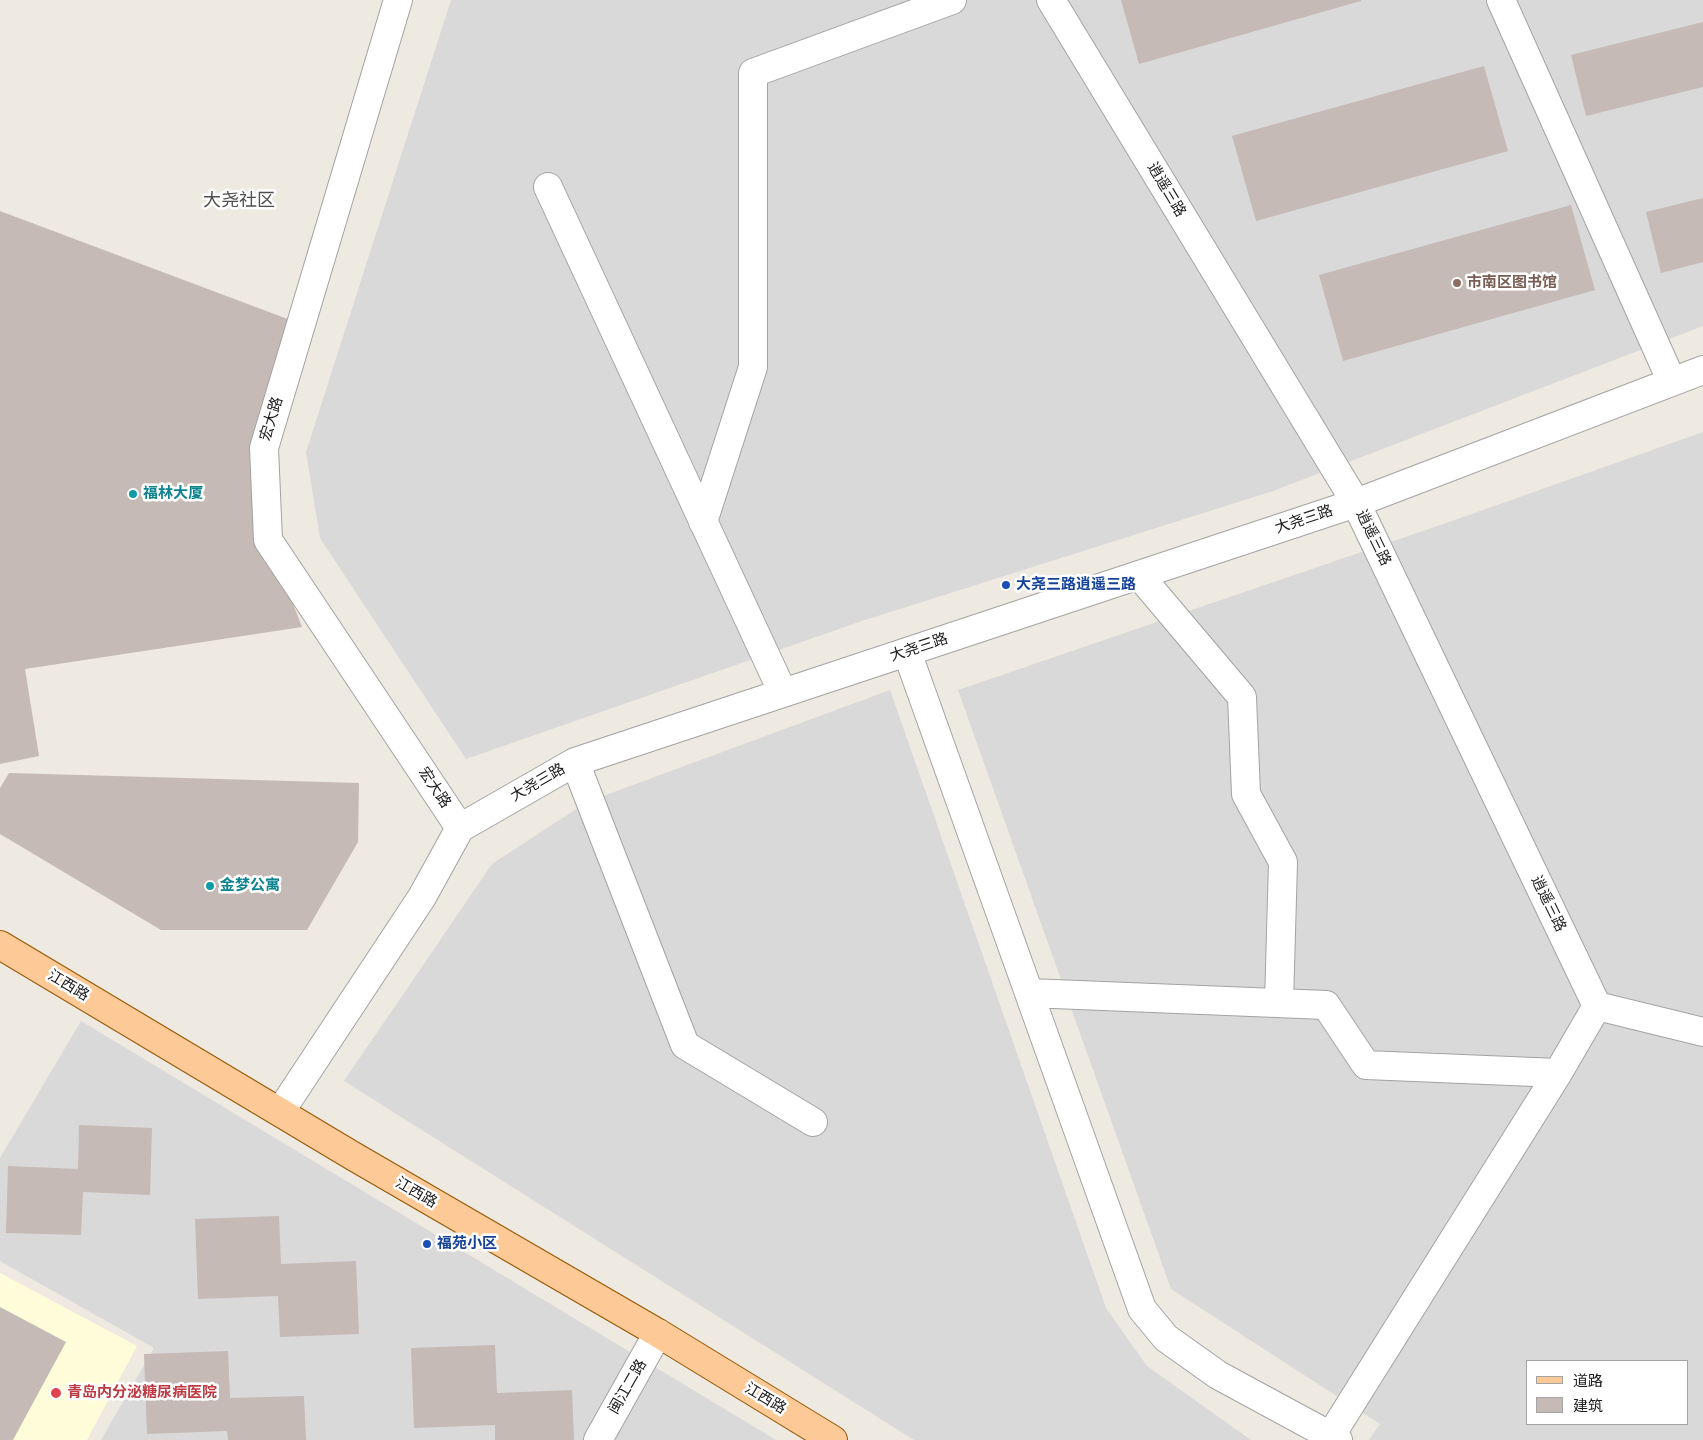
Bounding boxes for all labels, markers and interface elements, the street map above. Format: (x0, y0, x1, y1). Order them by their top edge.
street label: 逍遥三路 (1143, 160, 1189, 220)
district label: 大尧社区 (203, 190, 275, 212)
place label: 市南区图书馆 (1467, 274, 1557, 292)
marker: 市南区图书馆 (1451, 277, 1463, 289)
street label: 宏大路 (257, 395, 287, 443)
place label: 福林大厦 (143, 485, 203, 503)
marker: 福林大厦 (127, 488, 139, 500)
street label: 大尧三路 (1273, 502, 1335, 538)
street label: 逍遥三路 (1352, 507, 1394, 569)
place label: 大尧三路逍遥三路 (1016, 576, 1136, 594)
marker: 大尧三路逍遥三路 (1000, 579, 1012, 591)
street label: 大尧三路 (888, 630, 950, 666)
street label: 大尧三路 (508, 760, 568, 806)
street label: 宏大路 (414, 764, 454, 812)
street label: 逍遥三路 (1527, 873, 1569, 935)
place label: 金梦公寓 (220, 877, 280, 895)
marker: 金梦公寓 (204, 880, 216, 892)
street label: 江西路 (44, 967, 92, 1005)
street label: 江西路 (392, 1174, 440, 1212)
place label: 福苑小区 (437, 1235, 497, 1253)
marker: 福苑小区 (421, 1238, 433, 1250)
street label: 闽江二路 (605, 1357, 651, 1417)
legend (1526, 1360, 1688, 1425)
text: 道路 (1573, 1372, 1603, 1390)
street label: 江西路 (741, 1380, 789, 1418)
place label: 青岛内分泌糖尿病医院 (67, 1384, 217, 1402)
marker: 青岛内分泌糖尿病医院 (49, 1386, 63, 1400)
text: 建筑 (1573, 1397, 1603, 1415)

